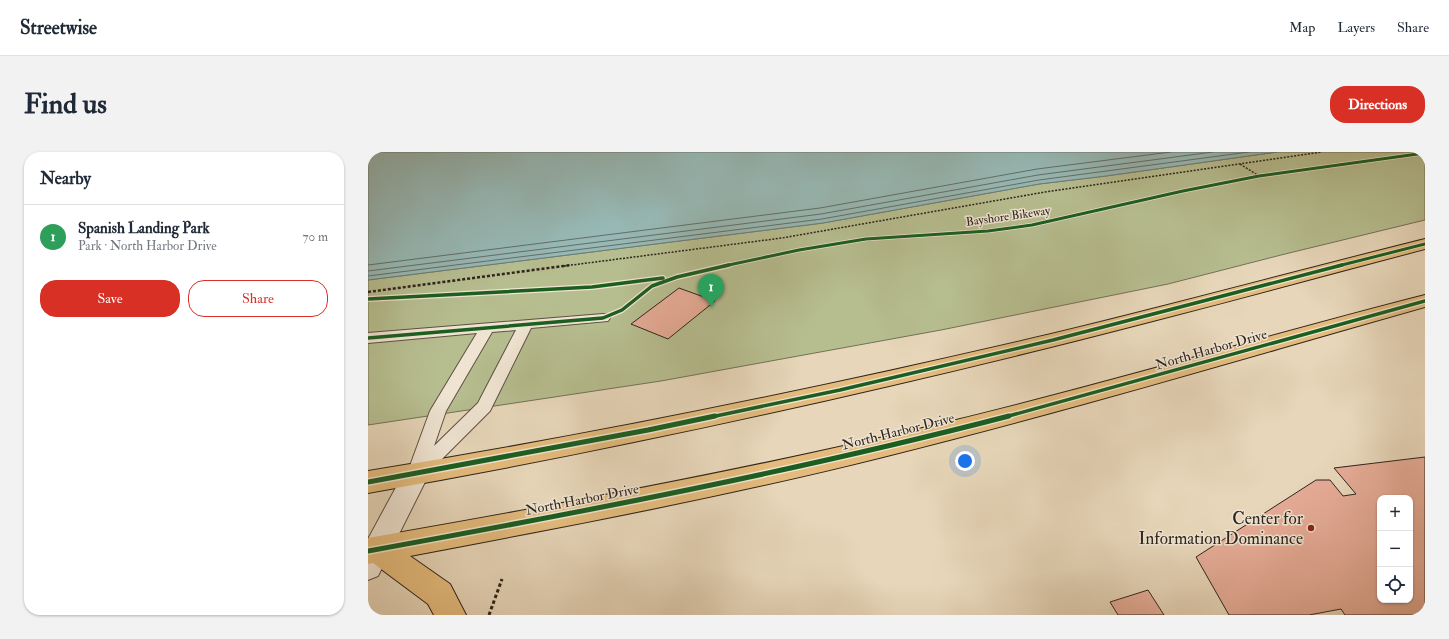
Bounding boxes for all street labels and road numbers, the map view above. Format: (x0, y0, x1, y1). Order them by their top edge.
street label: Bayshore Bikeway (965, 203, 1052, 230)
street label: North Harbor Drive (1153, 325, 1269, 374)
street label: North Harbor Drive (840, 409, 956, 454)
street label: North Harbor Drive (524, 480, 640, 519)

